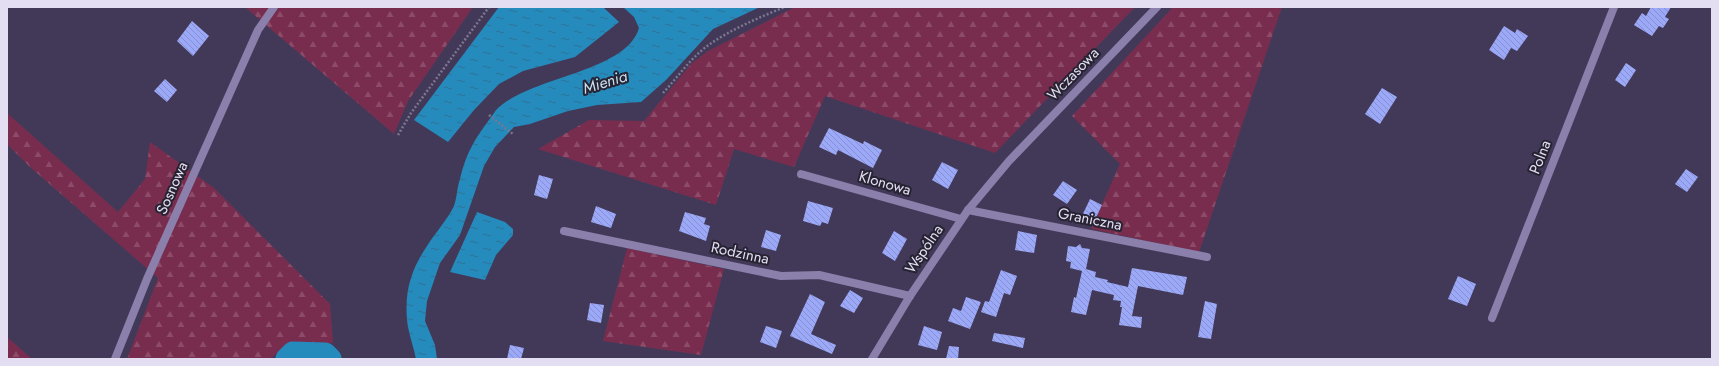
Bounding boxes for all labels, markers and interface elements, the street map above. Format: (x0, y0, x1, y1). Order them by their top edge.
street label: Wczasowa (1042, 42, 1104, 106)
water label: Mienia (580, 64, 630, 100)
street label: Polna (1524, 137, 1556, 177)
street label: Sosnowa (151, 158, 193, 218)
street label: Klonowa (856, 165, 914, 201)
street label: Graniczna (1056, 202, 1124, 236)
street label: Wspólna (900, 220, 948, 278)
street label: Rodzinna (709, 236, 771, 270)

